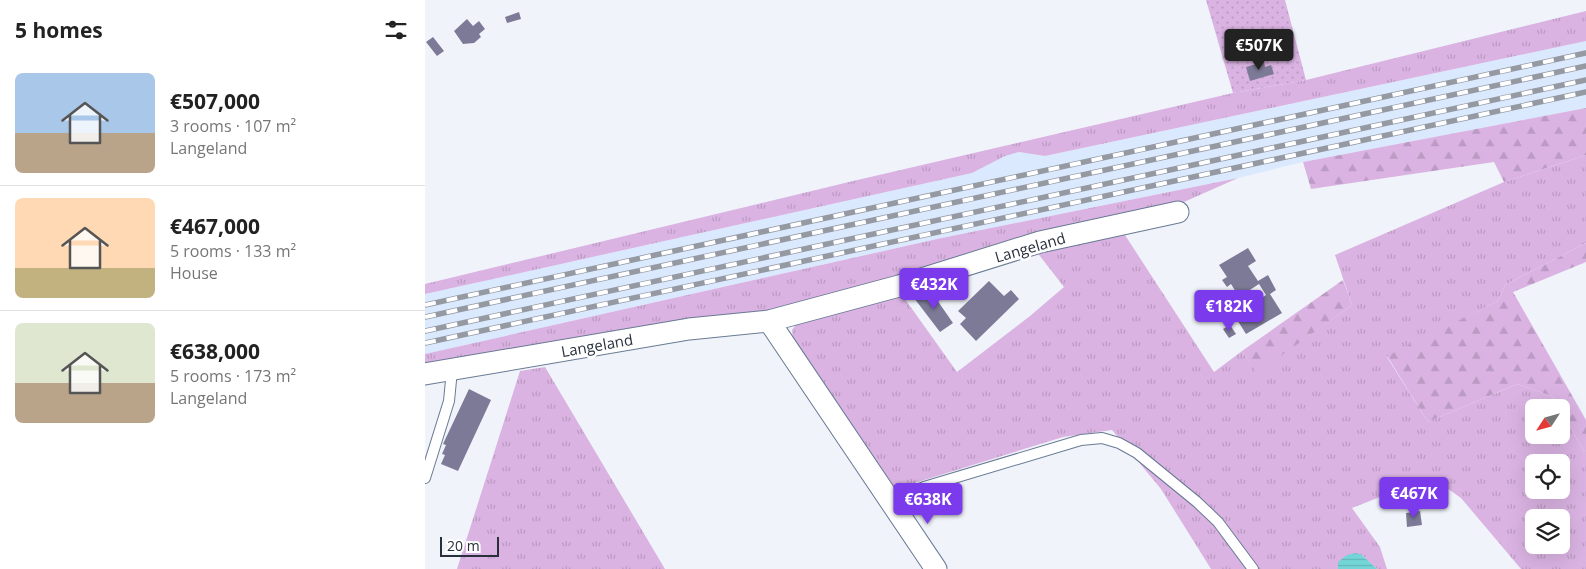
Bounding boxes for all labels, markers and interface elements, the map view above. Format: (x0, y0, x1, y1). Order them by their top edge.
text: 5 homes (15, 16, 103, 44)
icon: filters (382, 16, 410, 44)
pin: €507K (1224, 28, 1294, 71)
text: €507K (1235, 34, 1283, 56)
text: €507,000 (170, 87, 260, 115)
icon: home (55, 93, 115, 153)
text: 3 rooms · 107 m² (170, 115, 296, 137)
text: Langeland (170, 137, 247, 159)
text: €467,000 (170, 212, 260, 240)
icon: home (55, 218, 115, 278)
street label: Langeland (992, 227, 1068, 267)
text: 5 rooms · 133 m² (170, 240, 296, 262)
text: House (170, 262, 218, 284)
pin: €432K (899, 268, 969, 310)
text: €432K (910, 273, 958, 295)
pin: €182K (1194, 290, 1264, 332)
text: €182K (1205, 295, 1253, 317)
street label: Langeland (560, 329, 634, 361)
text: €638,000 (170, 337, 260, 365)
icon: home (55, 343, 115, 403)
text: 5 rooms · 173 m² (170, 365, 296, 387)
text: Langeland (170, 387, 247, 409)
north arrow (1525, 399, 1570, 444)
map controls (1525, 399, 1570, 554)
button: locate (1525, 454, 1570, 499)
pin: €467K (1379, 476, 1449, 519)
pin: €638K (893, 482, 963, 525)
text: €467K (1390, 482, 1438, 504)
text: €638K (904, 488, 952, 510)
button: layers (1525, 509, 1570, 554)
scale bar (440, 534, 499, 557)
text: 20 m (447, 536, 480, 555)

